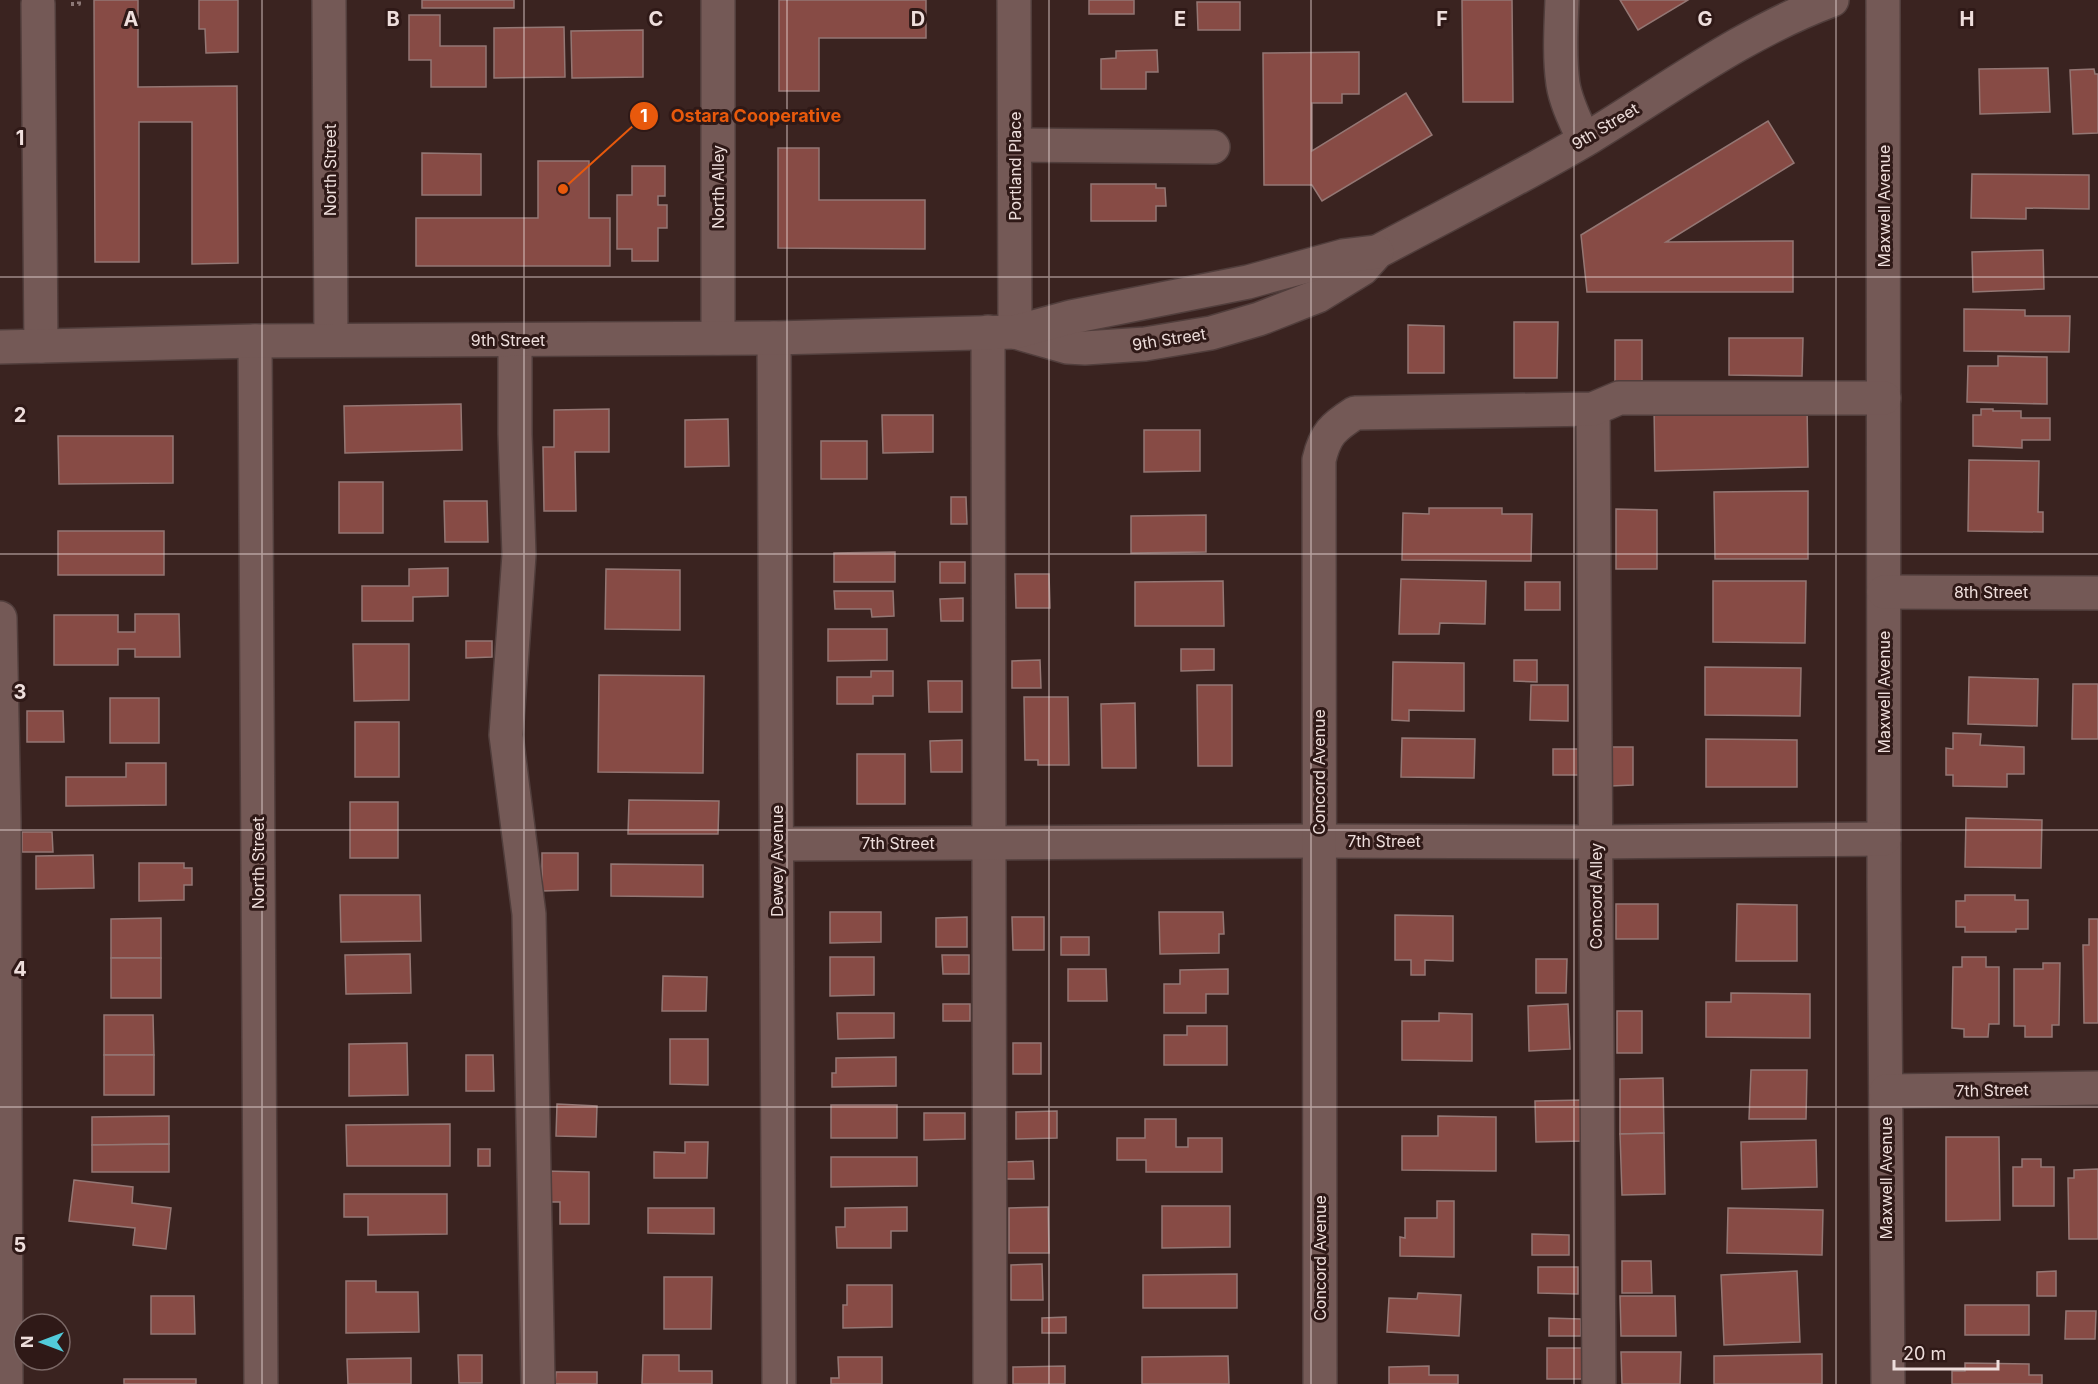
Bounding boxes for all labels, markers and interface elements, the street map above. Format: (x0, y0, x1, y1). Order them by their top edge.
text: A (124, 7, 139, 31)
text: B (386, 7, 400, 31)
text: C (649, 7, 663, 31)
text: D (911, 7, 925, 31)
text: E (1174, 7, 1186, 31)
text: F (1436, 7, 1448, 31)
text: G (1697, 7, 1713, 31)
text: H (1960, 7, 1974, 31)
callout: Ostara Cooperative (629, 98, 853, 134)
street label: 9th Street (1568, 98, 1642, 154)
text: 1 (640, 105, 648, 126)
text: Ostara Cooperative (671, 105, 842, 126)
street label: Portland Place (1005, 111, 1025, 221)
street label: North Street (320, 124, 340, 216)
text: 1 (16, 126, 24, 150)
street label: North Alley (708, 145, 728, 229)
street label: Maxwell Avenue (1874, 145, 1894, 267)
street label: 9th Street (1131, 323, 1207, 355)
street label: 9th Street (471, 330, 545, 350)
text: 2 (14, 403, 26, 427)
street label: 8th Street (1954, 582, 2028, 602)
street label: Maxwell Avenue (1874, 631, 1894, 753)
text: 3 (14, 680, 26, 704)
street label: Concord Avenue (1309, 709, 1329, 835)
street label: Dewey Avenue (767, 805, 787, 917)
street label: North Street (248, 817, 268, 909)
street label: 7th Street (1347, 831, 1421, 851)
street label: 7th Street (861, 833, 935, 853)
street label: Concord Alley (1586, 843, 1606, 949)
text: 4 (13, 957, 27, 981)
street label: 7th Street (1955, 1079, 2029, 1101)
street label: Maxwell Avenue (1876, 1117, 1896, 1239)
street label: Concord Avenue (1310, 1195, 1330, 1321)
text: 5 (14, 1233, 26, 1257)
north arrow (12, 1312, 72, 1372)
scale bar (1894, 1333, 1998, 1371)
text: N (17, 1336, 37, 1348)
text: 20 m (1903, 1343, 1946, 1364)

